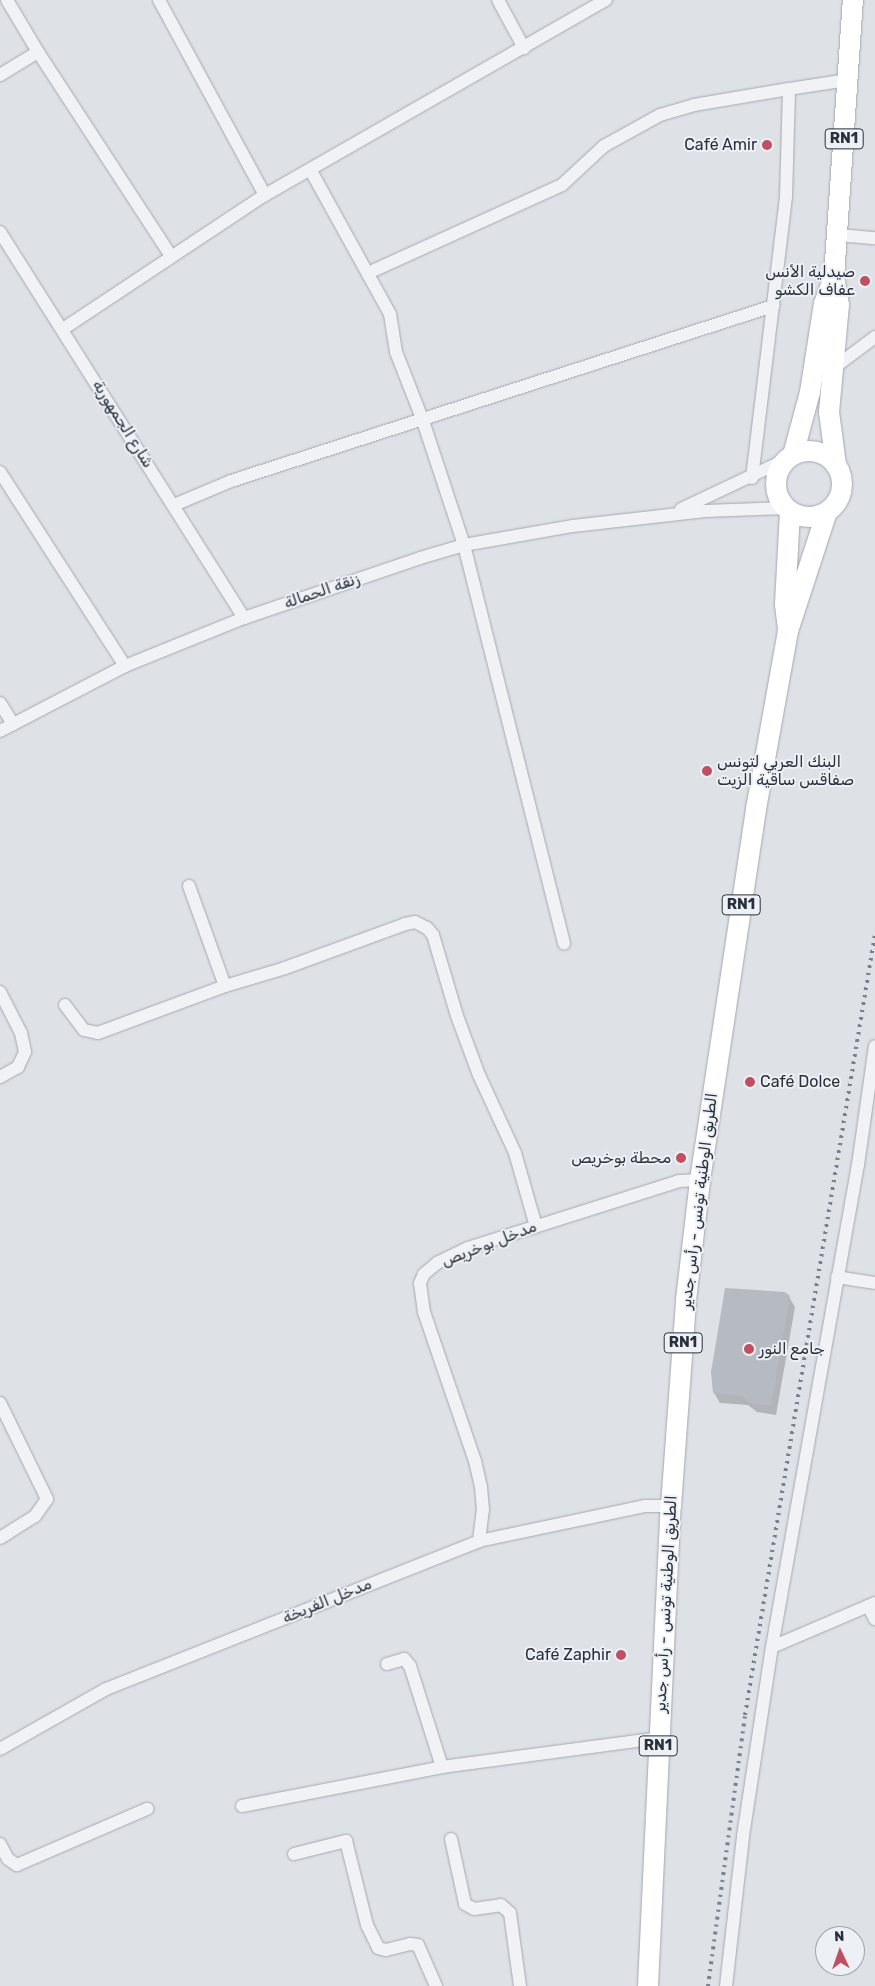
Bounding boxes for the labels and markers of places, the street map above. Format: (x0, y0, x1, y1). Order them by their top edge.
place label: Café Amir (684, 135, 757, 155)
marker: Café Amir (761, 139, 773, 151)
place label: صيدلية الأنس عفاف الكشو (765, 262, 855, 300)
marker: صيدلية الأنس عفاف الكشو (859, 275, 871, 287)
place label: البنك العربي لتونس صفاقس ساقية الزيت (717, 752, 854, 790)
marker: البنك العربي لتونس صفاقس ساقية الزيت (701, 765, 713, 777)
place label: Café Dolce (760, 1072, 840, 1092)
marker: Café Dolce (744, 1076, 756, 1088)
place label: محطة بوخريص (571, 1148, 671, 1168)
marker: محطة بوخريص (675, 1152, 687, 1164)
place label: جامع النور (759, 1339, 825, 1359)
marker: جامع النور (743, 1343, 755, 1355)
place label: Café Zaphir (525, 1645, 611, 1665)
marker: Café Zaphir (615, 1649, 627, 1661)

